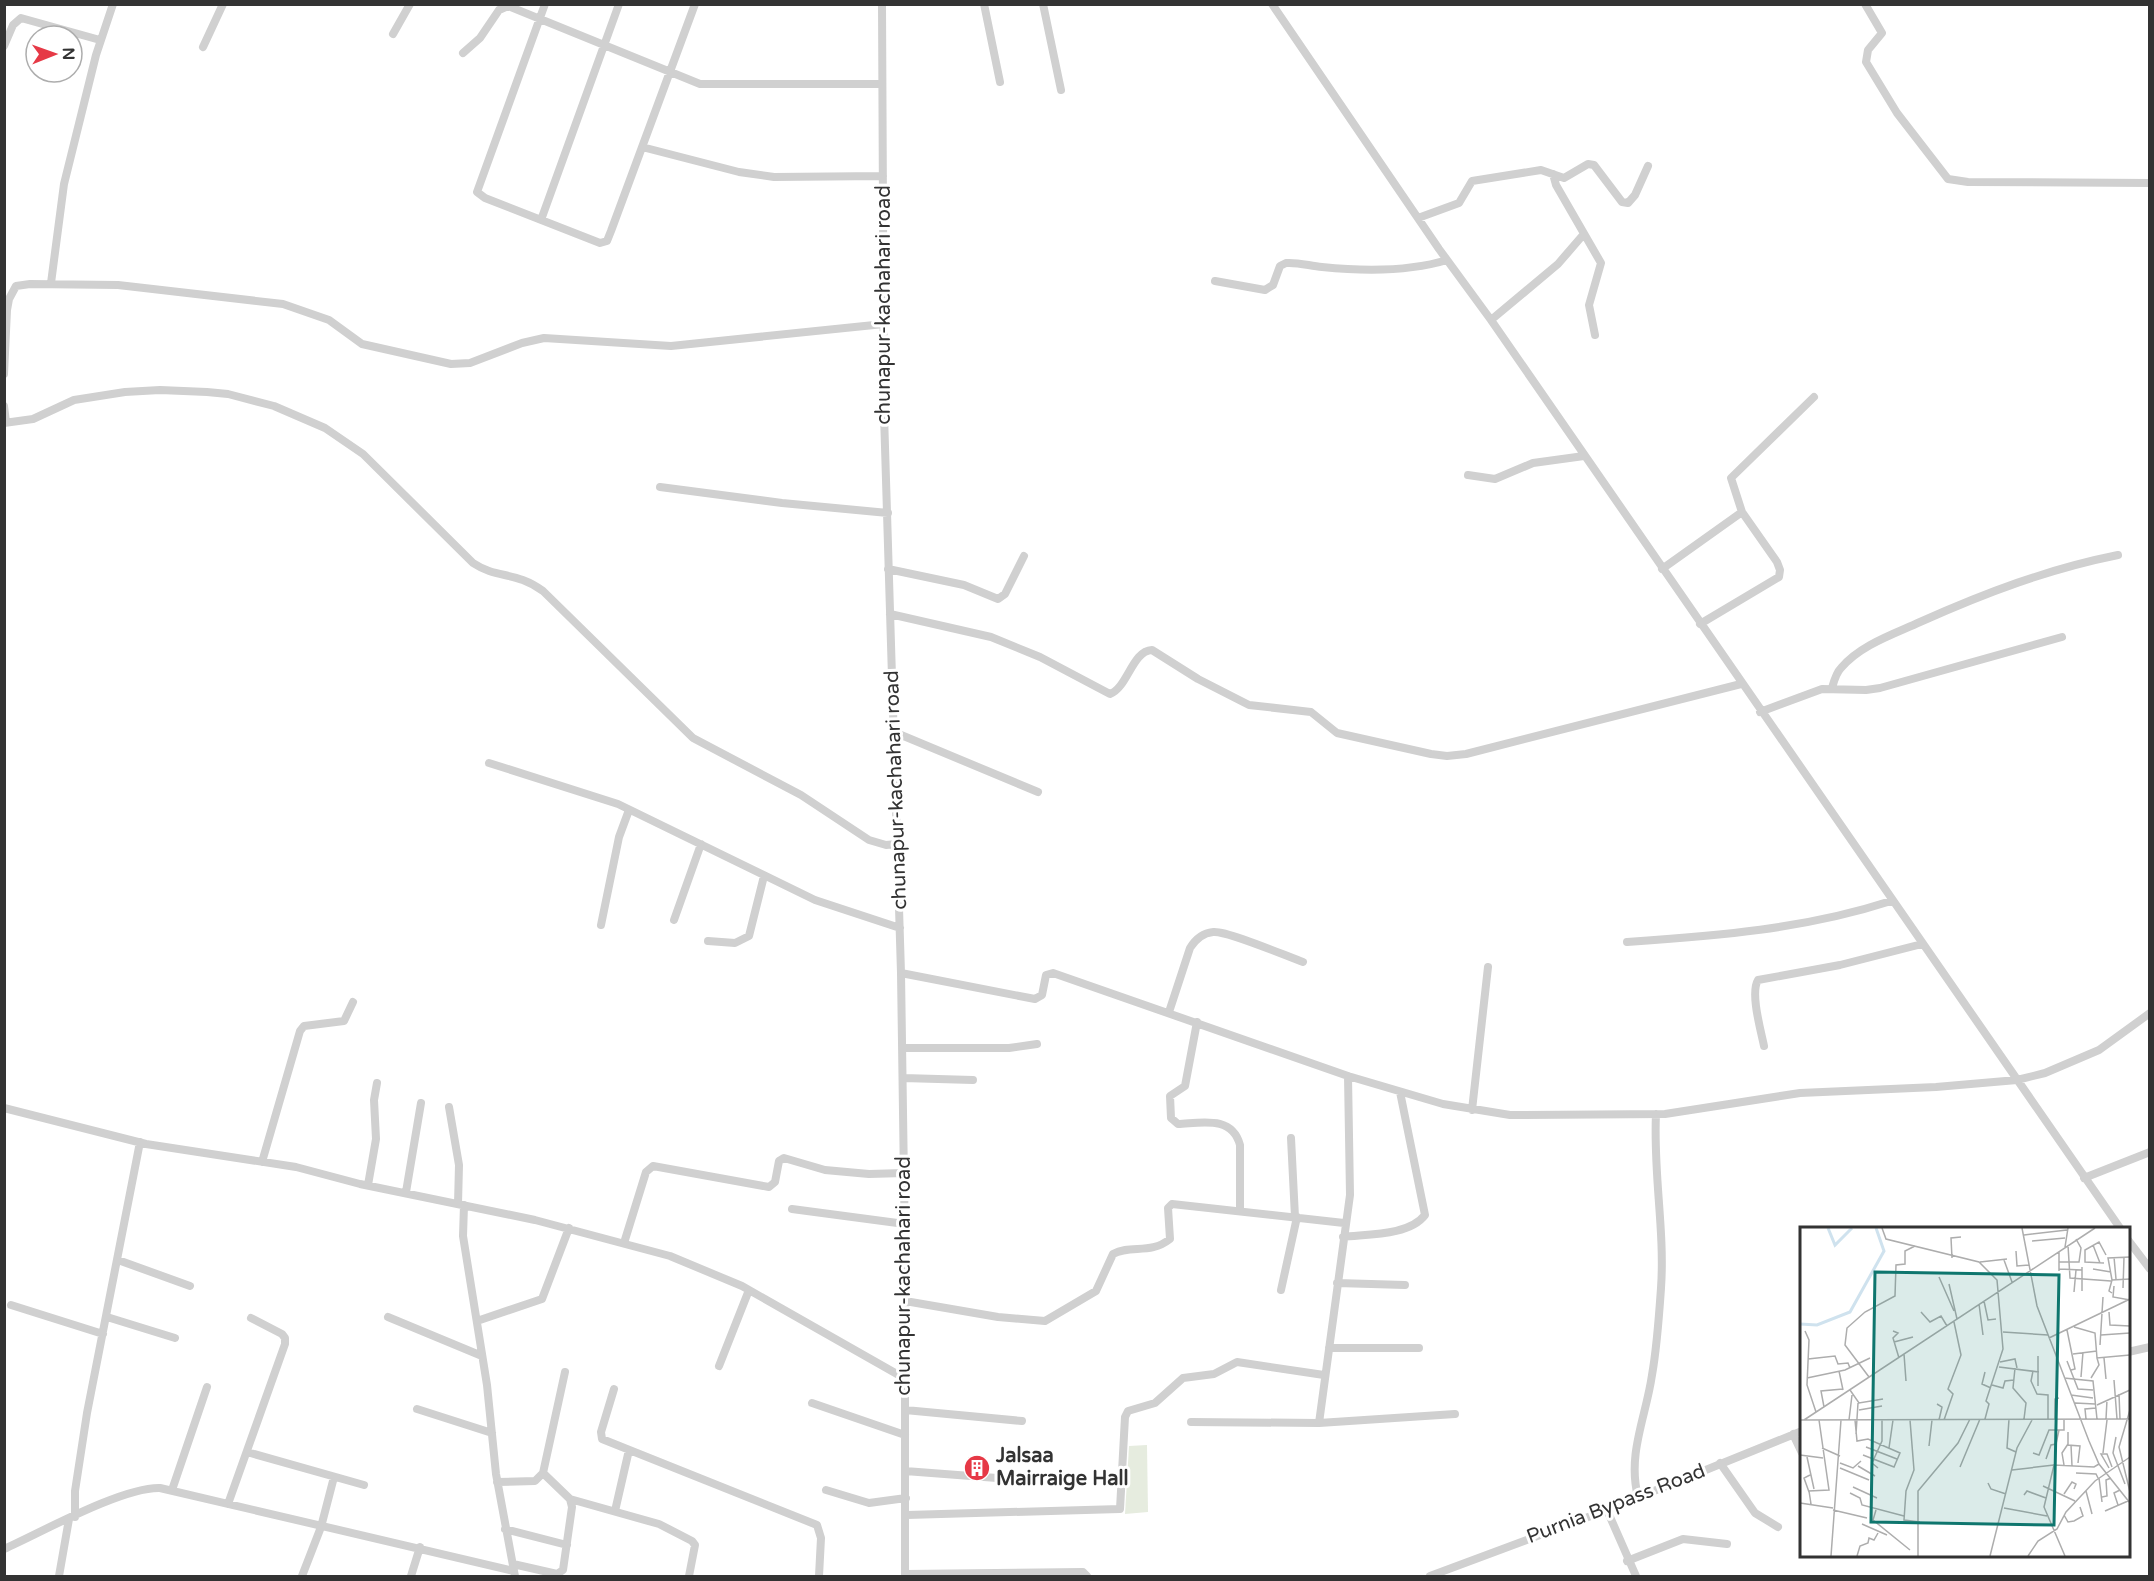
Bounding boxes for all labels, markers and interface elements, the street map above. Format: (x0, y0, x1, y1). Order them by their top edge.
north arrow (24, 24, 84, 84)
text: N (58, 47, 78, 60)
street label: chunapur-kachahari road (872, 185, 896, 425)
street label: chunapur-kachahari road (880, 670, 912, 910)
street label: chunapur-kachahari road (892, 1156, 916, 1396)
inset map (1800, 1227, 2130, 1557)
place label: Jalsaa Mairraige Hall (995, 1444, 1129, 1491)
building icon: Jalsaa Mairraige Hall (962, 1453, 992, 1483)
street label: Purnia Bypass Road (1523, 1459, 1709, 1549)

